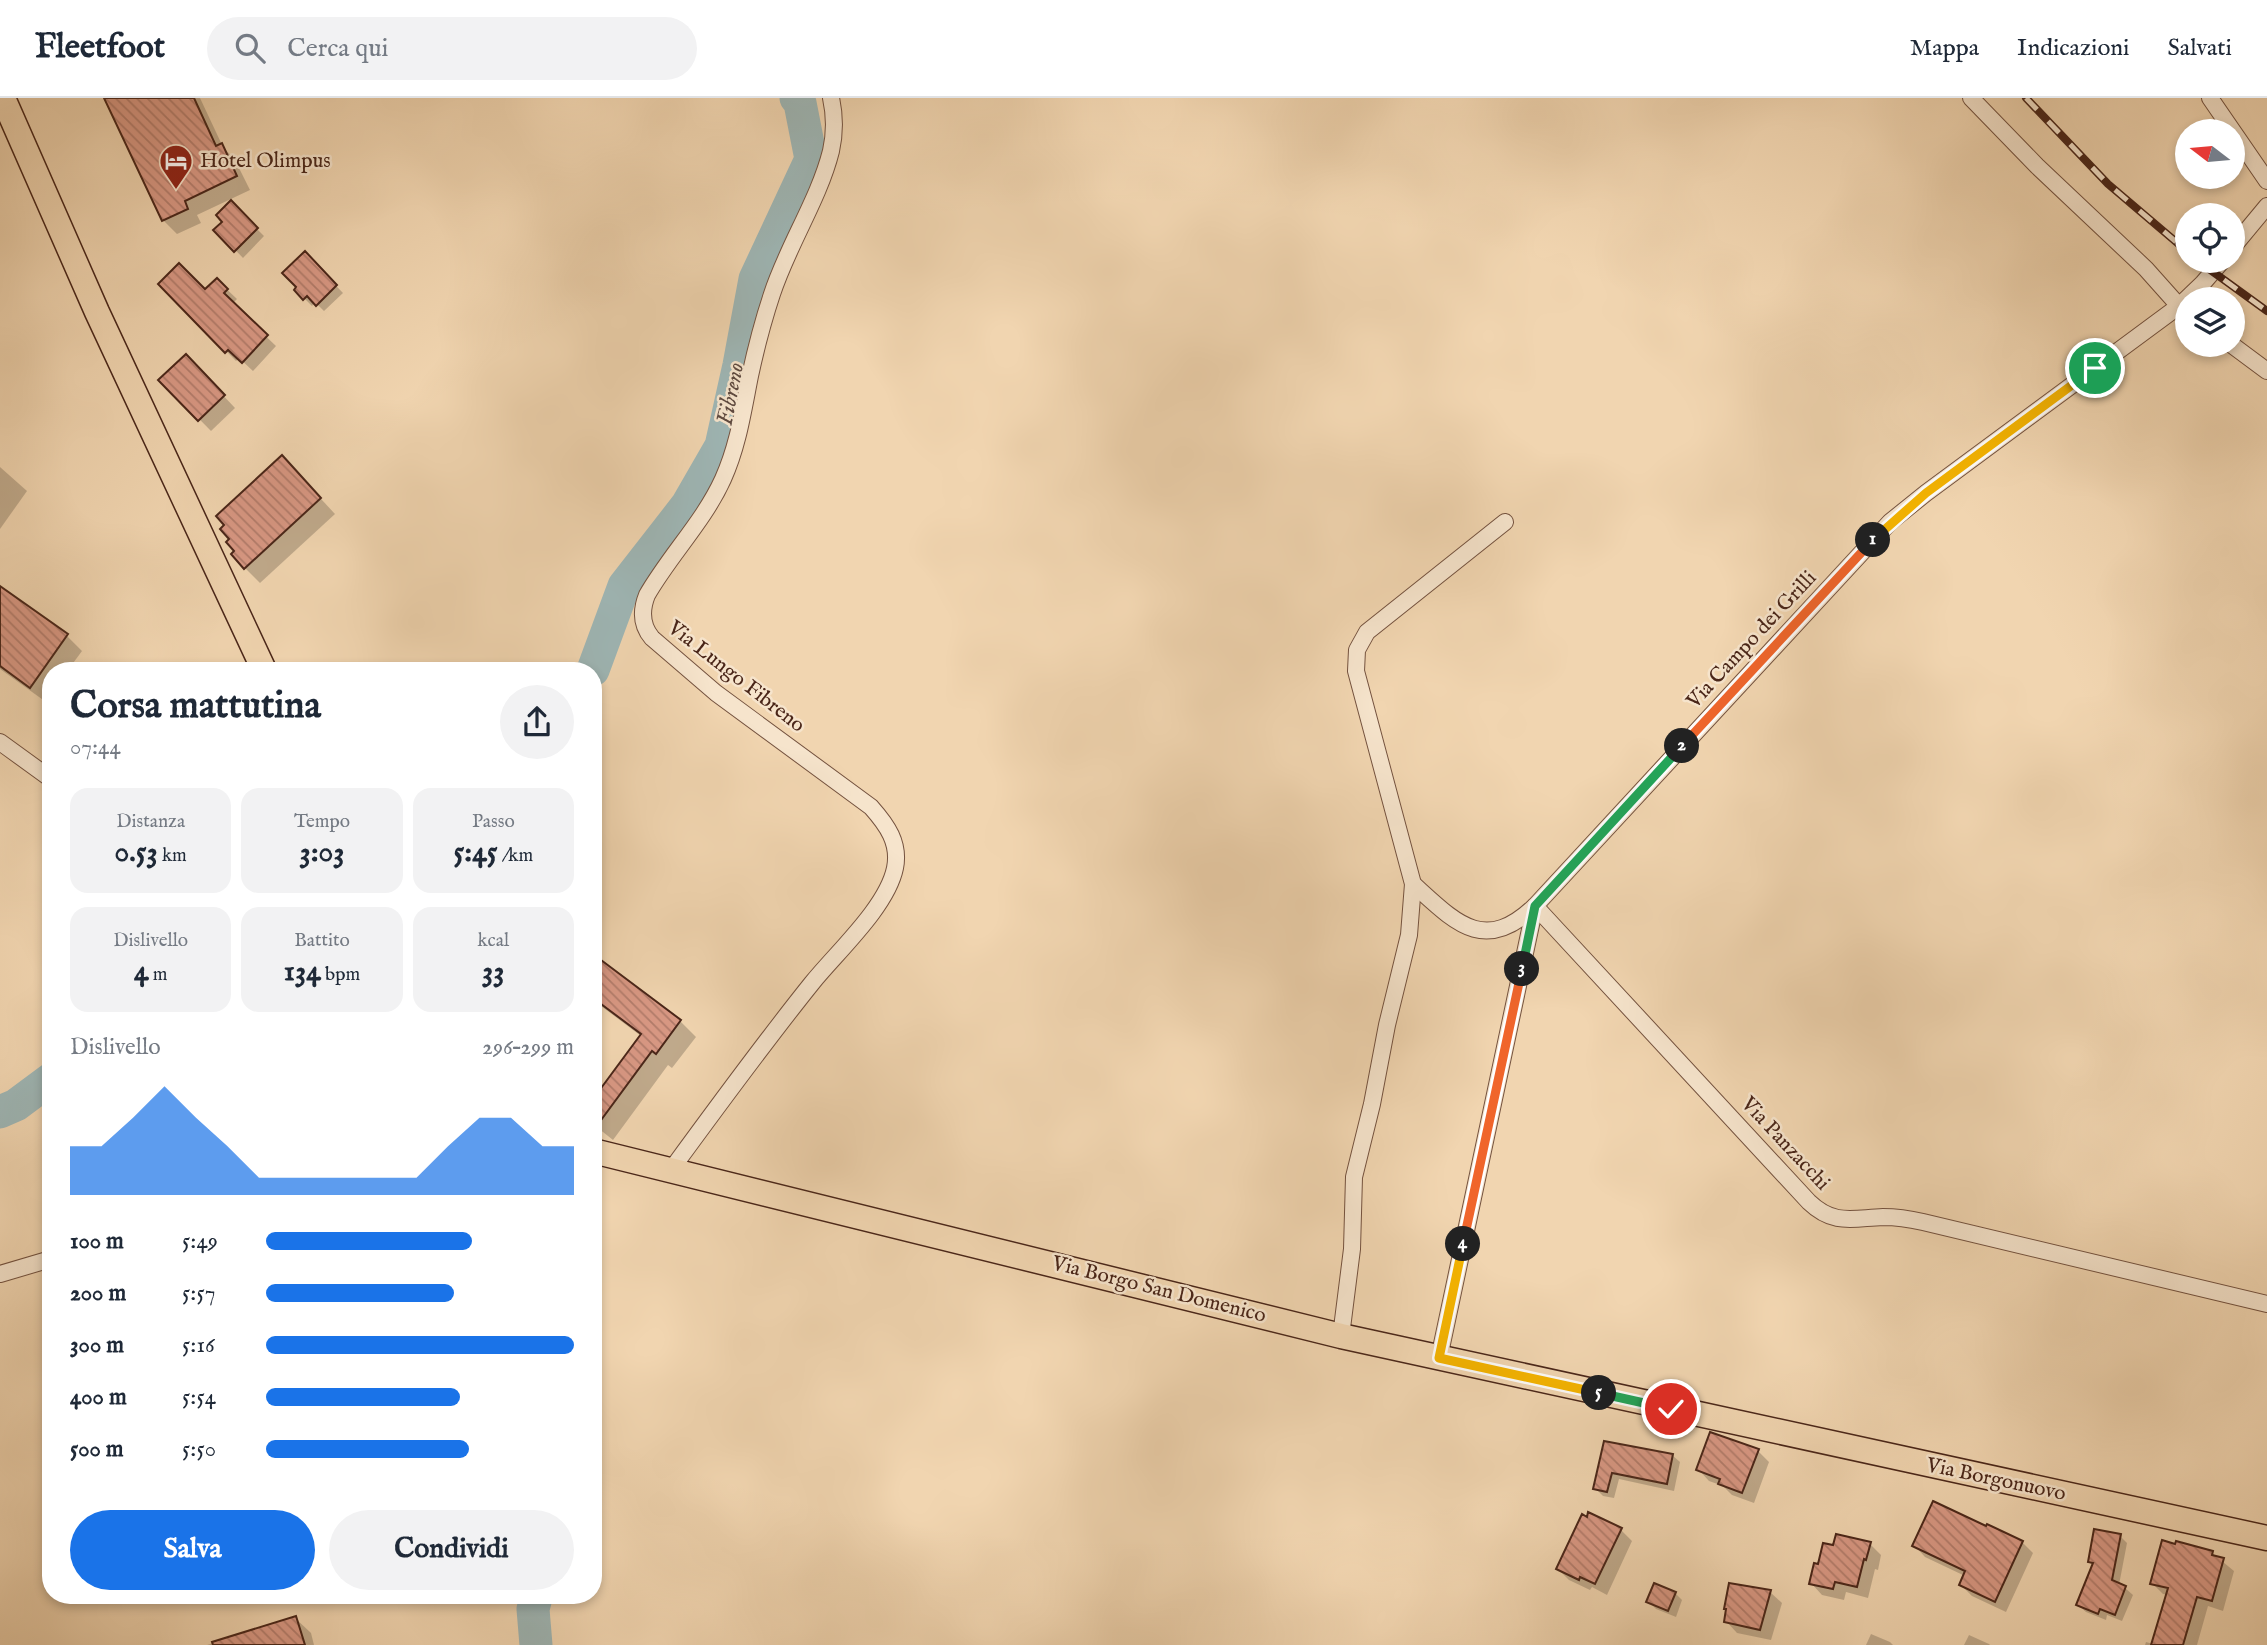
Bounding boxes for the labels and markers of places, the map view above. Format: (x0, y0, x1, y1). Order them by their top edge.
hotel icon: Hotel Olimpus (157, 142, 195, 191)
place label: Hotel Olimpus (200, 148, 331, 175)
pin (2065, 338, 2125, 398)
pin: 1 (1856, 522, 1890, 558)
pin: 2 (1664, 728, 1700, 764)
pin: 3 (1504, 952, 1540, 986)
pin: 4 (1446, 1226, 1480, 1262)
pin: 5 (1582, 1376, 1616, 1410)
pin (1641, 1379, 1701, 1439)

